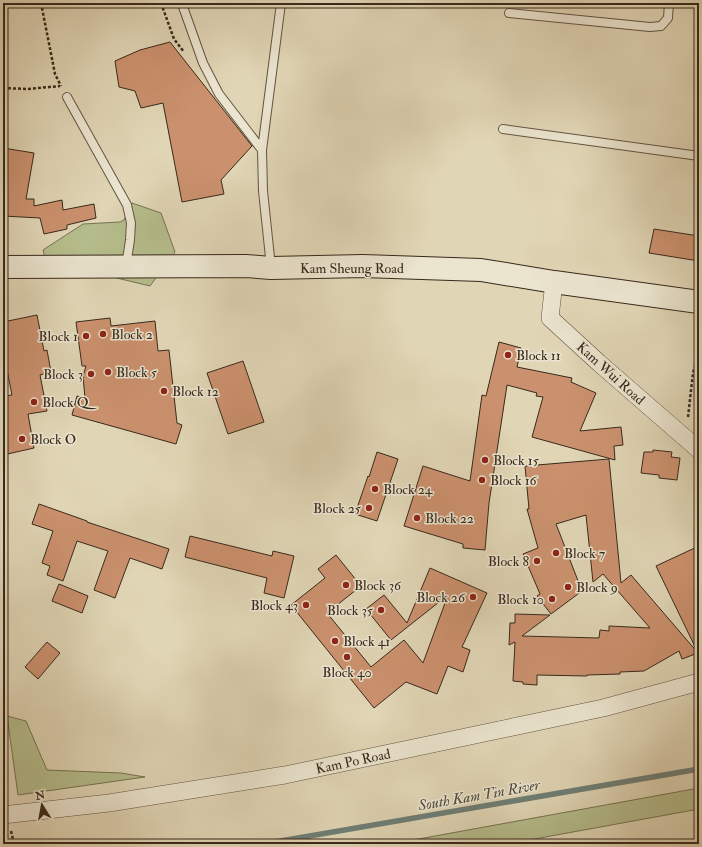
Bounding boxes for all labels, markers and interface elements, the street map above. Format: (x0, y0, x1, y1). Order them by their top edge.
street label: Kam Sheung Road (300, 260, 404, 277)
place label: Block 2 (111, 326, 153, 343)
place label: Block 1 (38, 328, 78, 345)
marker: Block 2 (98, 329, 108, 339)
marker: Block 1 (81, 331, 91, 341)
street label: Kam Wui Road (573, 338, 648, 408)
place label: Block 11 (516, 347, 561, 364)
marker: Block 11 (503, 350, 513, 360)
place label: Block 5 (116, 364, 158, 381)
place label: Block 3 (43, 366, 83, 383)
marker: Block 5 (103, 367, 113, 377)
marker: Block 3 (86, 369, 96, 379)
place label: Block 12 (172, 383, 219, 400)
marker: Block 12 (159, 386, 169, 396)
place label: Block Q (42, 394, 98, 411)
marker: Block Q (29, 397, 39, 407)
place label: Block O (30, 431, 76, 448)
marker: Block O (17, 434, 27, 444)
place label: Block 15 (493, 452, 540, 469)
marker: Block 15 (480, 455, 490, 465)
place label: Block 16 (490, 472, 538, 489)
marker: Block 16 (477, 475, 487, 485)
place label: Block 24 (383, 481, 434, 498)
marker: Block 24 (370, 484, 380, 494)
place label: Block 25 (313, 500, 362, 517)
marker: Block 25 (364, 503, 374, 513)
place label: Block 22 (425, 510, 474, 527)
marker: Block 22 (412, 513, 422, 523)
place label: Block 7 (564, 545, 606, 562)
marker: Block 7 (551, 548, 561, 558)
place label: Block 8 (488, 553, 529, 570)
marker: Block 8 (532, 556, 542, 566)
place label: Block 36 (354, 577, 402, 594)
place label: Block 9 (576, 579, 618, 596)
marker: Block 36 (341, 580, 351, 590)
marker: Block 9 (563, 582, 573, 592)
place label: Block 26 (416, 589, 466, 606)
place label: Block 10 (497, 591, 544, 608)
marker: Block 26 (468, 592, 478, 602)
marker: Block 10 (547, 594, 557, 604)
place label: Block 43 (250, 597, 298, 614)
marker: Block 43 (301, 600, 311, 610)
place label: Block 35 (327, 602, 374, 619)
marker: Block 35 (376, 605, 386, 615)
place label: Block 41 (343, 633, 390, 650)
marker: Block 41 (330, 636, 340, 646)
marker: Block 40 (342, 652, 352, 662)
place label: Block 40 (322, 664, 372, 681)
street label: Kam Po Road (314, 745, 392, 778)
water label: South Kam Tin River (416, 775, 543, 816)
north arrow (22, 785, 62, 825)
text: N (33, 788, 47, 803)

